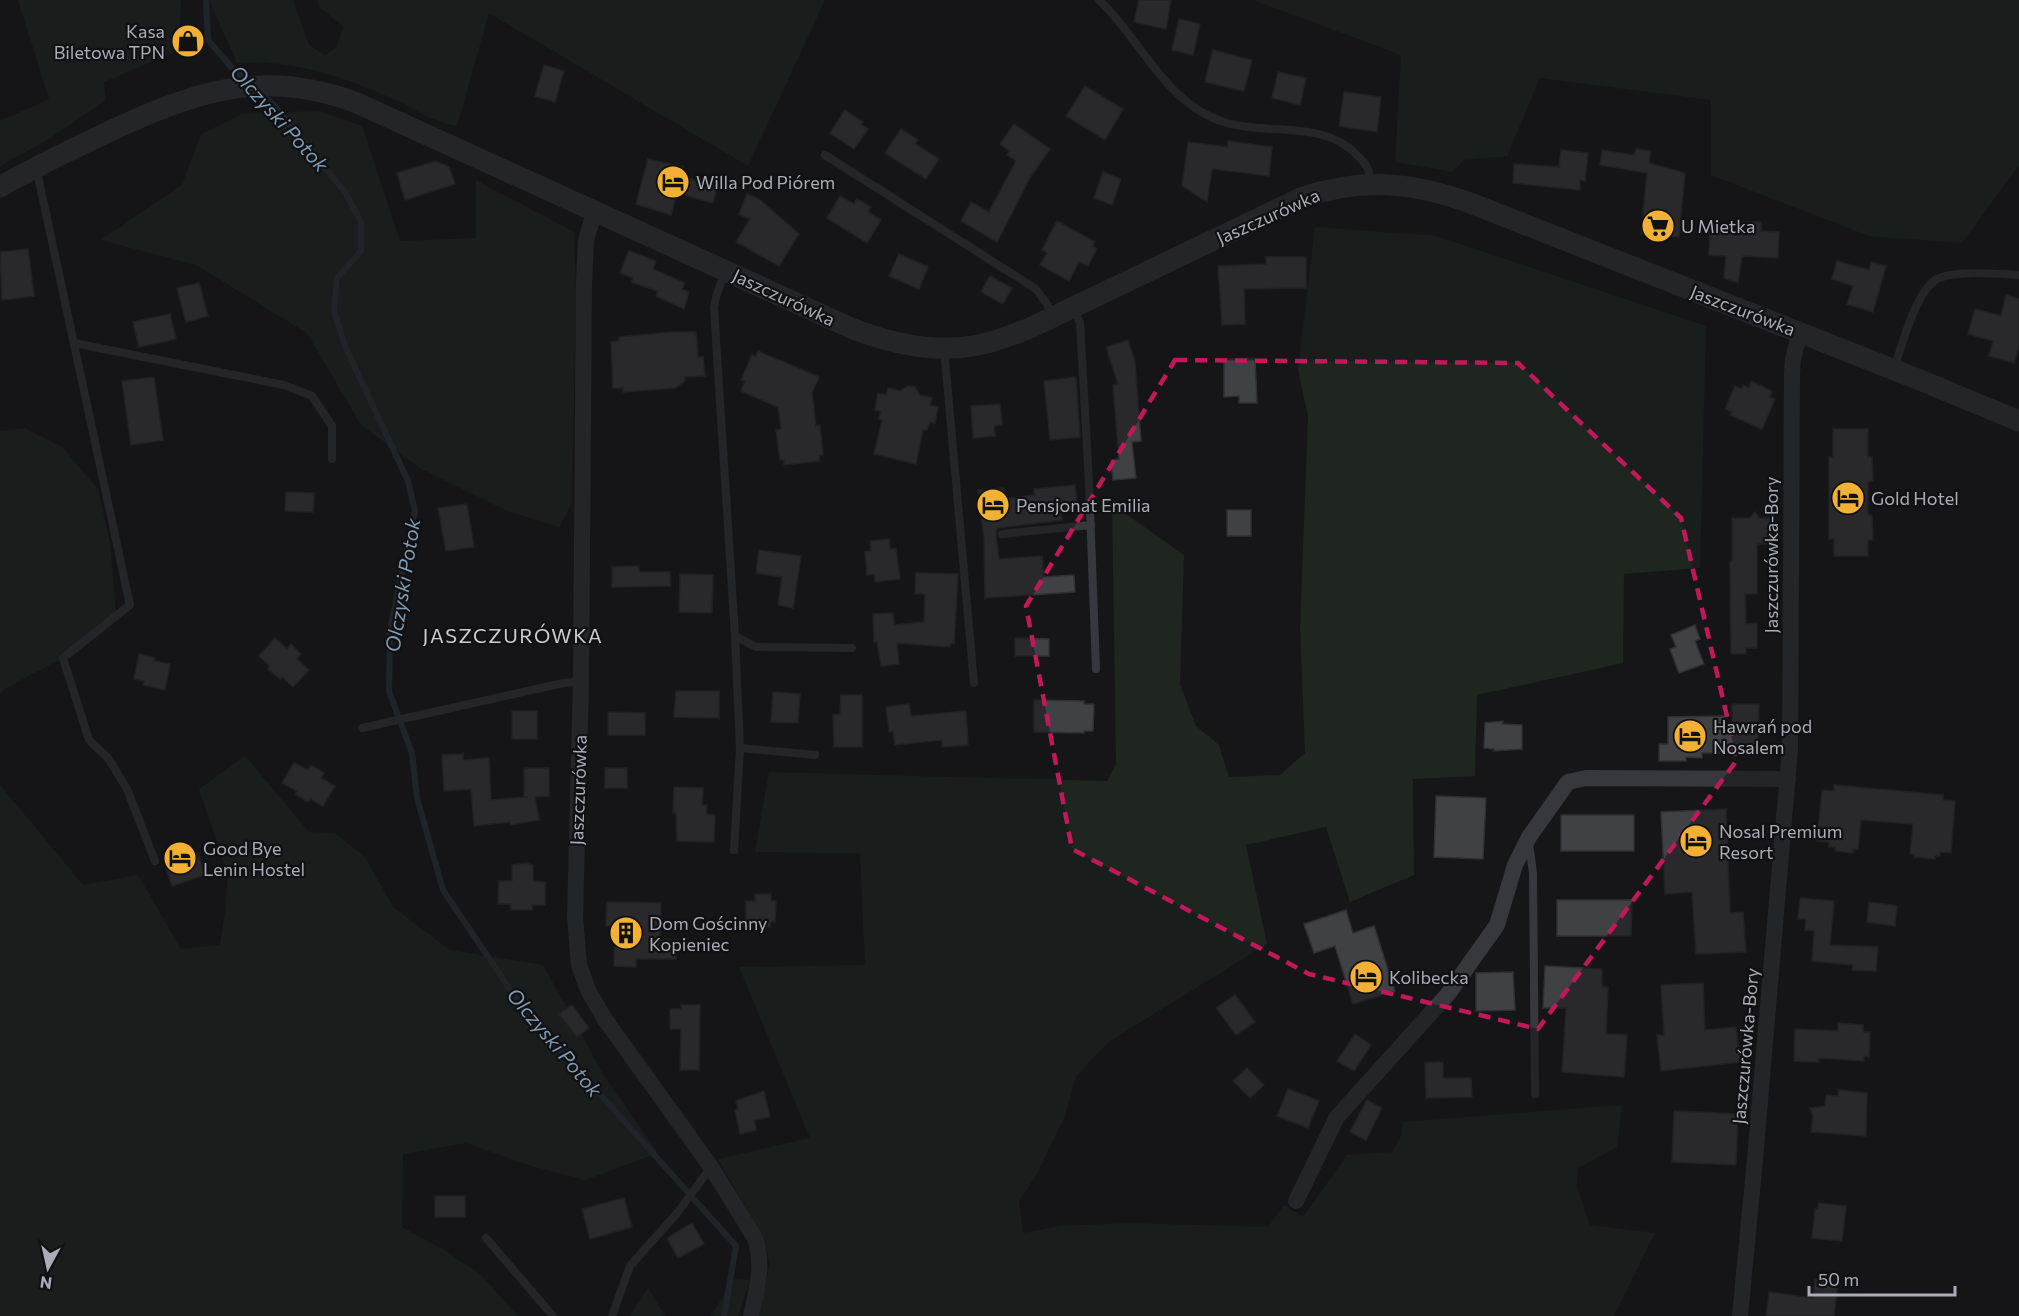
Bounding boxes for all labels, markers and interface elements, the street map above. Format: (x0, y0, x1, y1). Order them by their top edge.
place label: Kasa Biletowa TPN (54, 20, 165, 63)
shop icon: Kasa Biletowa TPN (170, 23, 206, 59)
water label: Olczyski Potok (226, 60, 335, 177)
hotel icon: Willa Pod Piórem (655, 164, 691, 200)
place label: Willa Pod Piórem (696, 171, 835, 193)
street label: Jaszczurówka (1213, 183, 1323, 249)
supermarket icon: U Mietka (1640, 208, 1676, 244)
place label: U Mietka (1681, 215, 1755, 237)
street label: Jaszczurówka (729, 264, 839, 330)
street label: Jaszczurówka (1687, 280, 1799, 340)
street label: Jaszczurówka-Bory (1760, 476, 1782, 634)
hotel icon: Gold Hotel (1830, 480, 1866, 516)
hotel icon: Pensjonat Emilia (975, 487, 1011, 523)
place label: Gold Hotel (1871, 487, 1959, 509)
place label: Pensjonat Emilia (1016, 494, 1151, 516)
water label: Olczyski Potok (380, 515, 425, 654)
district label: JASZCZURÓWKA (423, 623, 603, 647)
place label: Hawrań pod Nosalem (1713, 715, 1812, 758)
hotel icon: Hawrań pod Nosalem (1672, 718, 1708, 754)
street label: Jaszczurówka (565, 734, 591, 846)
place label: Nosal Premium Resort (1719, 820, 1843, 863)
hotel icon: Nosal Premium Resort (1678, 823, 1714, 859)
place label: Good Bye Lenin Hostel (203, 837, 305, 880)
hotel icon: Good Bye Lenin Hostel (162, 840, 198, 876)
place label: Dom Gościnny Kopieniec (649, 912, 767, 955)
building icon: Dom Gościnny Kopieniec (608, 915, 644, 951)
hotel icon: Kolibecka (1348, 959, 1384, 995)
place label: Kolibecka (1389, 966, 1469, 988)
street label: Jaszczurówka-Bory (1727, 967, 1763, 1125)
water label: Olczyski Potok (502, 983, 608, 1102)
north arrow (18, 1238, 78, 1298)
scale bar (1809, 1259, 1954, 1297)
text: 50 m (1818, 1268, 1859, 1290)
text: N (39, 1273, 53, 1294)

